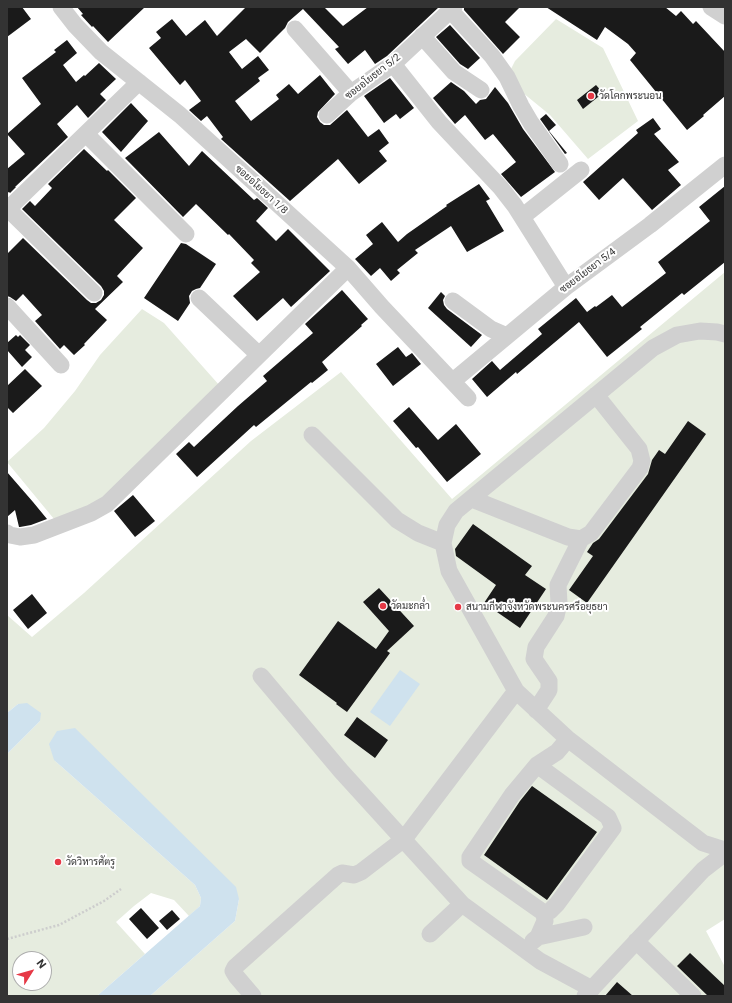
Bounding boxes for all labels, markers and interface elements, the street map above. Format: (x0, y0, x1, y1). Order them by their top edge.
street label: ซอยอโยธยา 5/2 (343, 52, 403, 102)
place label: วัดโคกพระนอน (599, 90, 662, 102)
marker: วัดโคกพระนอน (586, 91, 596, 101)
street label: ซอยอโยธยา 1/8 (232, 163, 290, 217)
street label: ซอยอโยธยา 5/4 (558, 246, 618, 296)
place label: วัดมะกล่ำ (391, 600, 430, 612)
marker: วัดมะกล่ำ (378, 601, 388, 611)
place label: สนามกีฬาจังหวัดพระนครศรีอยุธยา (466, 601, 608, 613)
marker: สนามกีฬาจังหวัดพระนครศรีอยุธยา (453, 602, 463, 612)
place label: วัดวิหารศัตรู (66, 856, 115, 868)
marker: วัดวิหารศัตรู (53, 857, 63, 867)
north arrow (12, 951, 52, 991)
text: N (34, 957, 49, 971)

